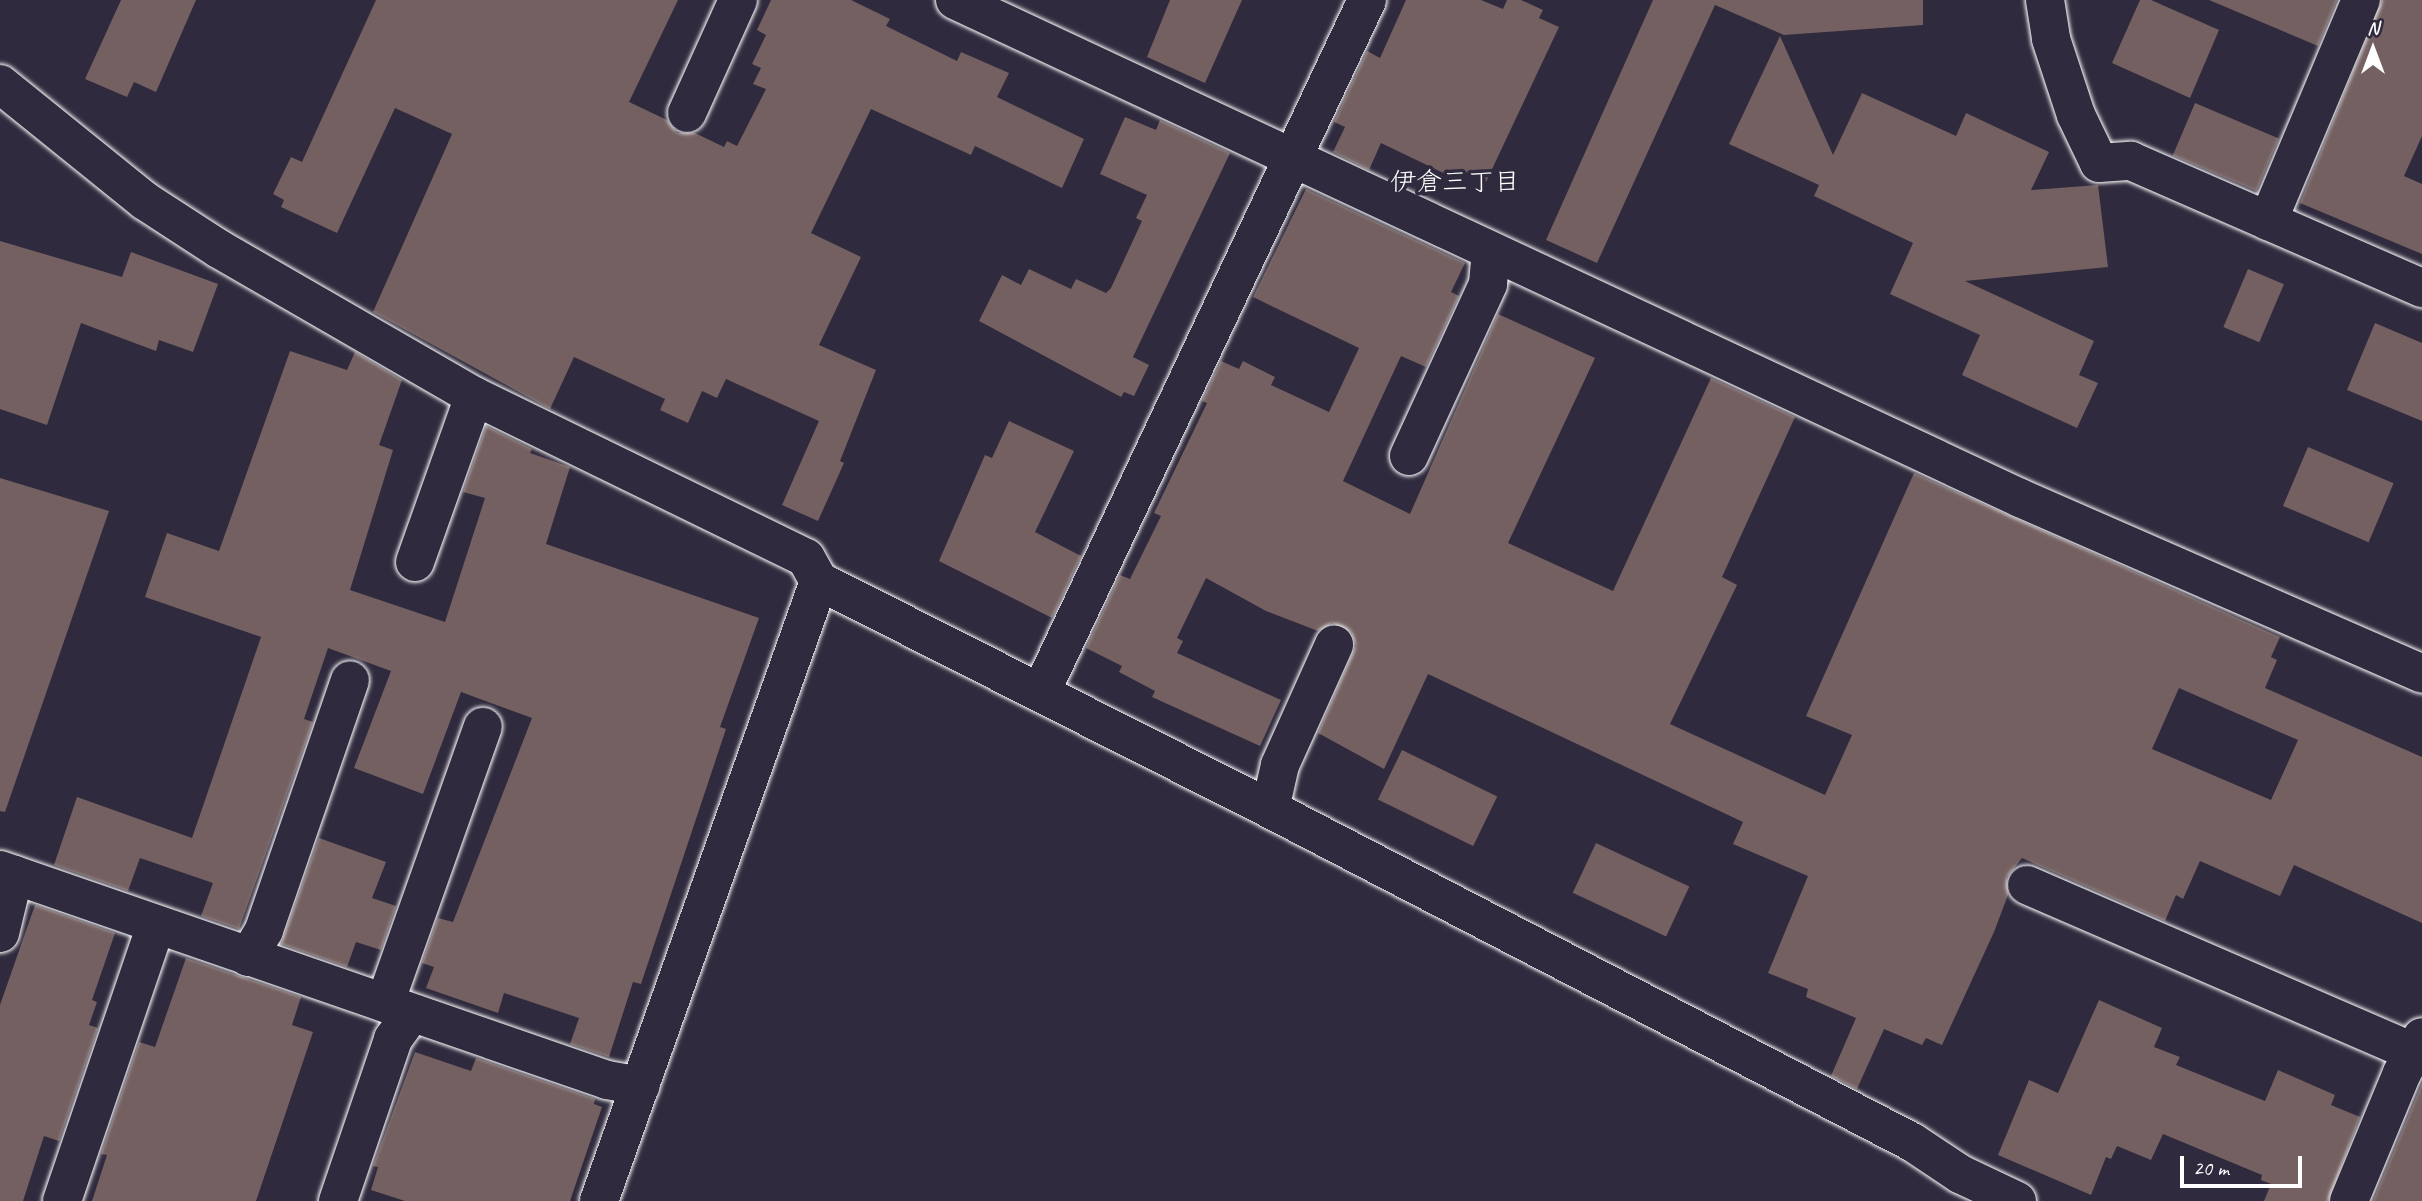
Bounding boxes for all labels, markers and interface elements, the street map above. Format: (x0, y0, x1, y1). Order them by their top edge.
north arrow (2338, 14, 2408, 84)
text: N (2367, 16, 2379, 40)
district label: 伊倉三丁目 (1390, 166, 1520, 198)
scale bar (2184, 1142, 2306, 1186)
text: 20 m (2193, 1155, 2229, 1181)

